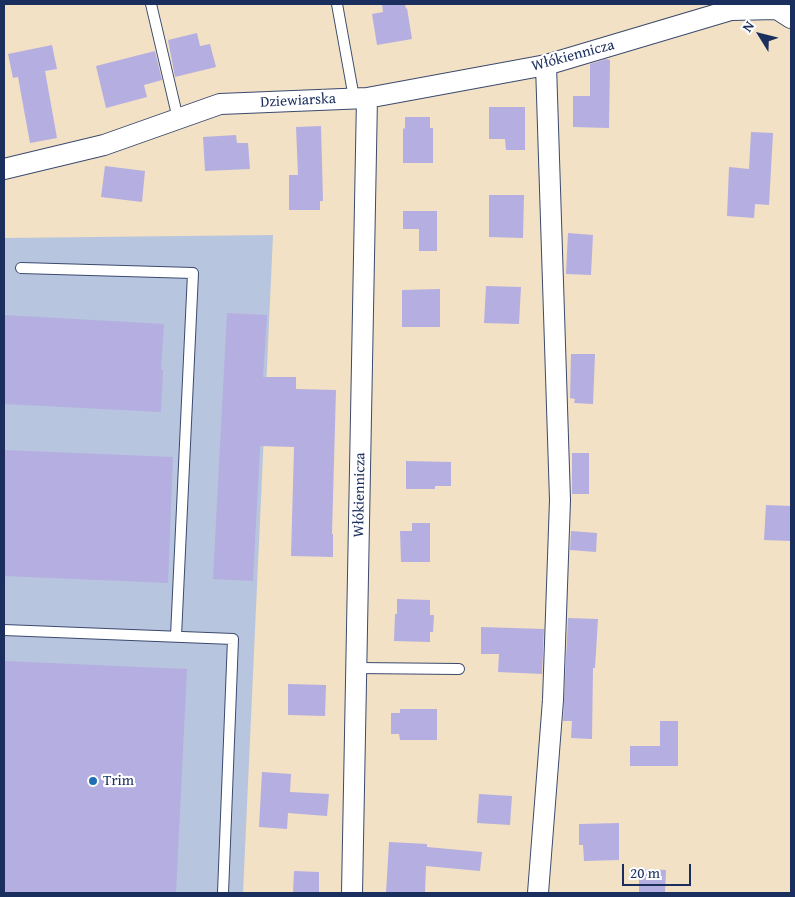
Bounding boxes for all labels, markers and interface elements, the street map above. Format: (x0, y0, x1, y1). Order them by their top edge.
north arrow (735, 10, 785, 60)
text: N (737, 17, 759, 36)
street label: Włókiennicza (530, 36, 616, 76)
street label: Dziewiarska (260, 90, 336, 112)
street label: Włókiennicza (350, 452, 370, 538)
place label: Trim (103, 772, 134, 790)
marker: Trim (87, 775, 99, 787)
scale bar (625, 854, 694, 886)
text: 20 m (630, 862, 660, 883)

